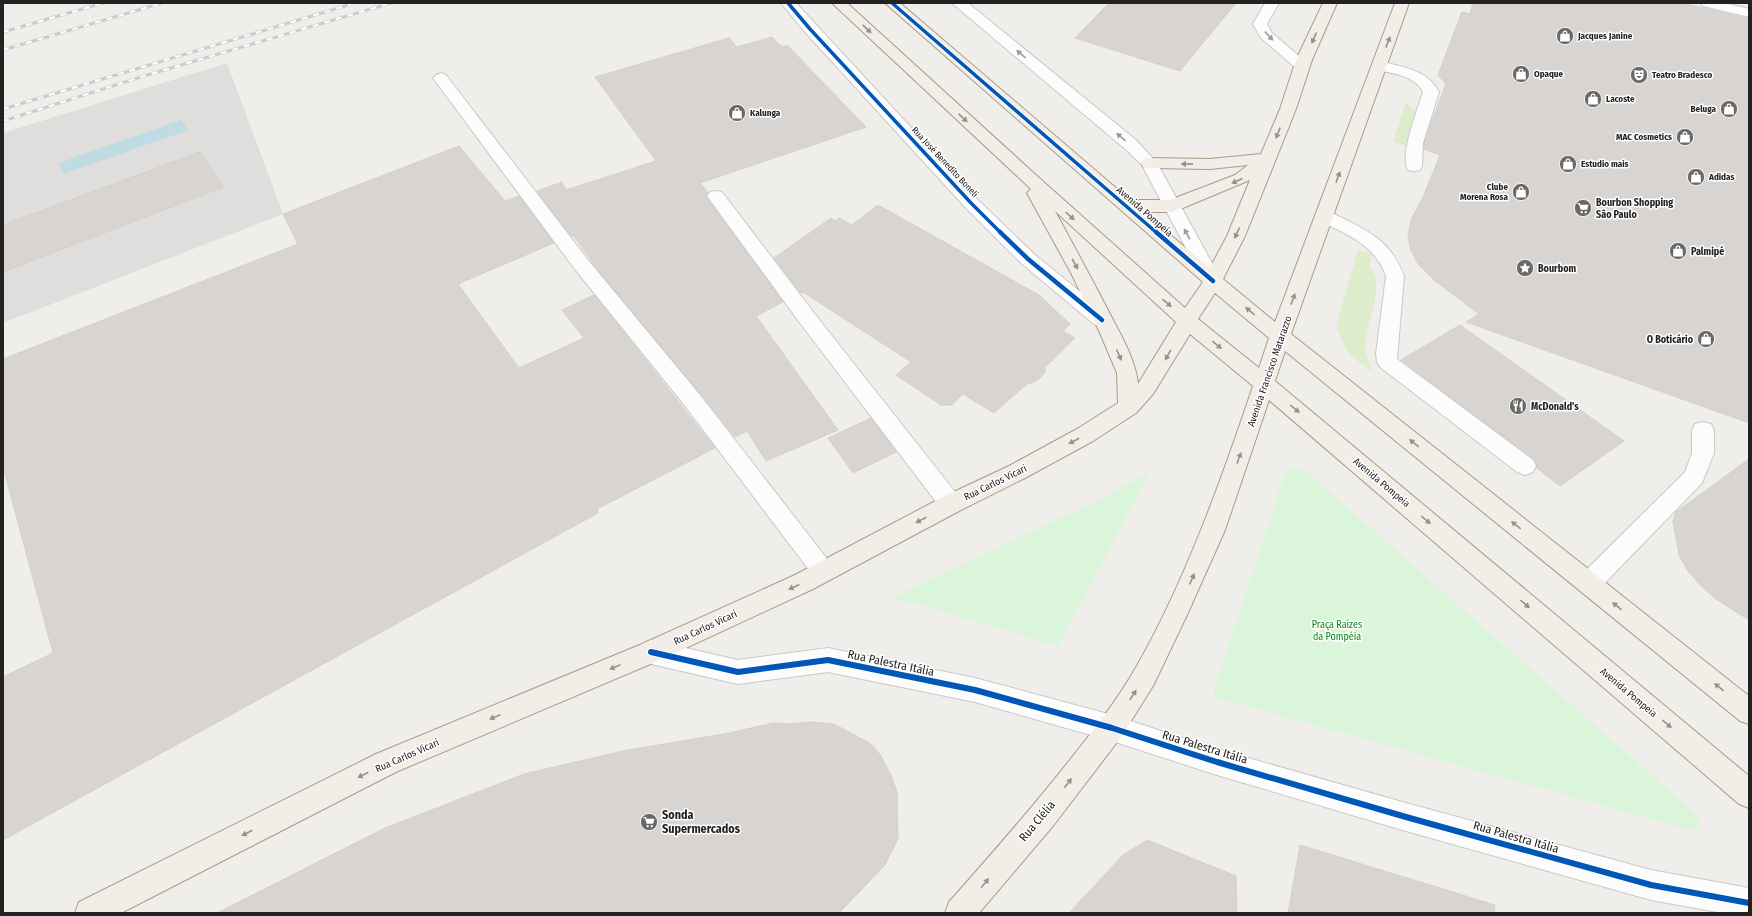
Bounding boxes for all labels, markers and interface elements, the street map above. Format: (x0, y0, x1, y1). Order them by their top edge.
one-way arrow (862, 25, 873, 34)
shop icon: Jacques Janine (1555, 26, 1575, 46)
one-way arrow (1264, 31, 1273, 41)
place label: Jacques Janine (1577, 31, 1633, 41)
one-way arrow (1310, 33, 1316, 45)
one-way arrow (1385, 36, 1391, 48)
one-way arrow (1015, 49, 1026, 58)
shop icon: Opaque (1511, 64, 1531, 84)
theatre icon: Teatro Bradesco (1629, 65, 1649, 85)
place label: Opaque (1534, 69, 1564, 79)
place label: Teatro Bradesco (1652, 70, 1712, 80)
shop icon: Lacoste (1583, 89, 1603, 109)
place label: Lacoste (1606, 94, 1635, 104)
shop icon: Beluga (1719, 99, 1739, 119)
shop icon: Kalunga (727, 103, 747, 123)
place label: Beluga (1691, 104, 1717, 114)
place label: Kalunga (750, 108, 781, 118)
one-way arrow (958, 113, 968, 122)
street label: Rua José Benedito Boneli (910, 125, 980, 199)
shop icon: MAC Cosmetics (1675, 127, 1695, 147)
one-way arrow (1275, 128, 1281, 139)
one-way arrow (1115, 132, 1126, 141)
place label: MAC Cosmetics (1616, 132, 1672, 142)
shop icon: Estudio mais (1558, 154, 1578, 174)
place label: Estudio mais (1581, 159, 1629, 169)
one-way arrow (1180, 161, 1193, 167)
shop icon: Adidas (1686, 167, 1706, 187)
one-way arrow (1335, 171, 1341, 183)
place label: Adidas (1708, 172, 1734, 182)
one-way arrow (1230, 178, 1242, 184)
place label: Clube Morena Rosa (1460, 182, 1509, 202)
shop icon: Clube Morena Rosa (1511, 182, 1531, 202)
street label: Avenida Pompeia (1114, 184, 1175, 239)
place label: Bourbon Shopping São Paulo (1596, 197, 1673, 221)
supermarket icon: Bourbon Shopping São Paulo (1573, 198, 1593, 218)
one-way arrow (1066, 211, 1075, 220)
one-way arrow (1234, 227, 1240, 239)
one-way arrow (1184, 228, 1190, 240)
shop icon: Palmipé (1668, 241, 1688, 261)
place label: Palmipé (1691, 245, 1724, 258)
place icon: Bourbom (1515, 258, 1535, 278)
one-way arrow (1072, 259, 1079, 270)
place label: Bourbom (1538, 263, 1577, 275)
one-way arrow (1291, 293, 1297, 305)
one-way arrow (1162, 299, 1172, 308)
one-way arrow (1244, 307, 1255, 316)
street label: Avenida Francisco Matarazzo (1245, 314, 1295, 428)
shop icon: O Boticário (1696, 329, 1716, 349)
place label: O Boticário (1647, 333, 1694, 346)
one-way arrow (1211, 341, 1222, 350)
one-way arrow (1116, 349, 1123, 361)
one-way arrow (1164, 349, 1171, 361)
restaurant icon: McDonald's (1508, 396, 1528, 416)
place label: McDonald's (1531, 401, 1579, 413)
one-way arrow (1289, 404, 1300, 413)
one-way arrow (1068, 438, 1080, 444)
one-way arrow (1409, 439, 1420, 448)
one-way arrow (1237, 452, 1243, 464)
street label: Avenida Pompeia (1350, 455, 1412, 510)
street label: Rua Carlos Vicari (962, 462, 1029, 503)
one-way arrow (1421, 515, 1432, 524)
one-way arrow (915, 516, 927, 523)
one-way arrow (1510, 520, 1521, 529)
one-way arrow (1189, 573, 1195, 585)
one-way arrow (787, 584, 799, 590)
one-way arrow (1520, 599, 1531, 608)
one-way arrow (1612, 602, 1623, 610)
street label: Rua Carlos Vicari (672, 608, 739, 648)
park label: Praça Raízes da Pompéia (1312, 618, 1362, 643)
street label: Rua Palestra Itália (846, 647, 936, 679)
one-way arrow (609, 664, 620, 670)
street label: Avenida Pompeia (1597, 665, 1659, 720)
one-way arrow (1713, 683, 1724, 692)
one-way arrow (1130, 689, 1137, 701)
one-way arrow (488, 715, 500, 721)
one-way arrow (1662, 720, 1672, 729)
street label: Rua Palestra Itália (1161, 727, 1249, 767)
street label: Rua Carlos Vicari (374, 737, 441, 775)
one-way arrow (357, 772, 369, 778)
one-way arrow (1064, 778, 1073, 789)
street label: Rua Clélia (1016, 798, 1058, 844)
place label: Sonda Supermercados (662, 808, 741, 836)
supermarket icon: Sonda Supermercados (639, 812, 659, 832)
street label: Rua Palestra Itália (1472, 818, 1560, 856)
one-way arrow (241, 830, 252, 836)
one-way arrow (980, 879, 989, 888)

